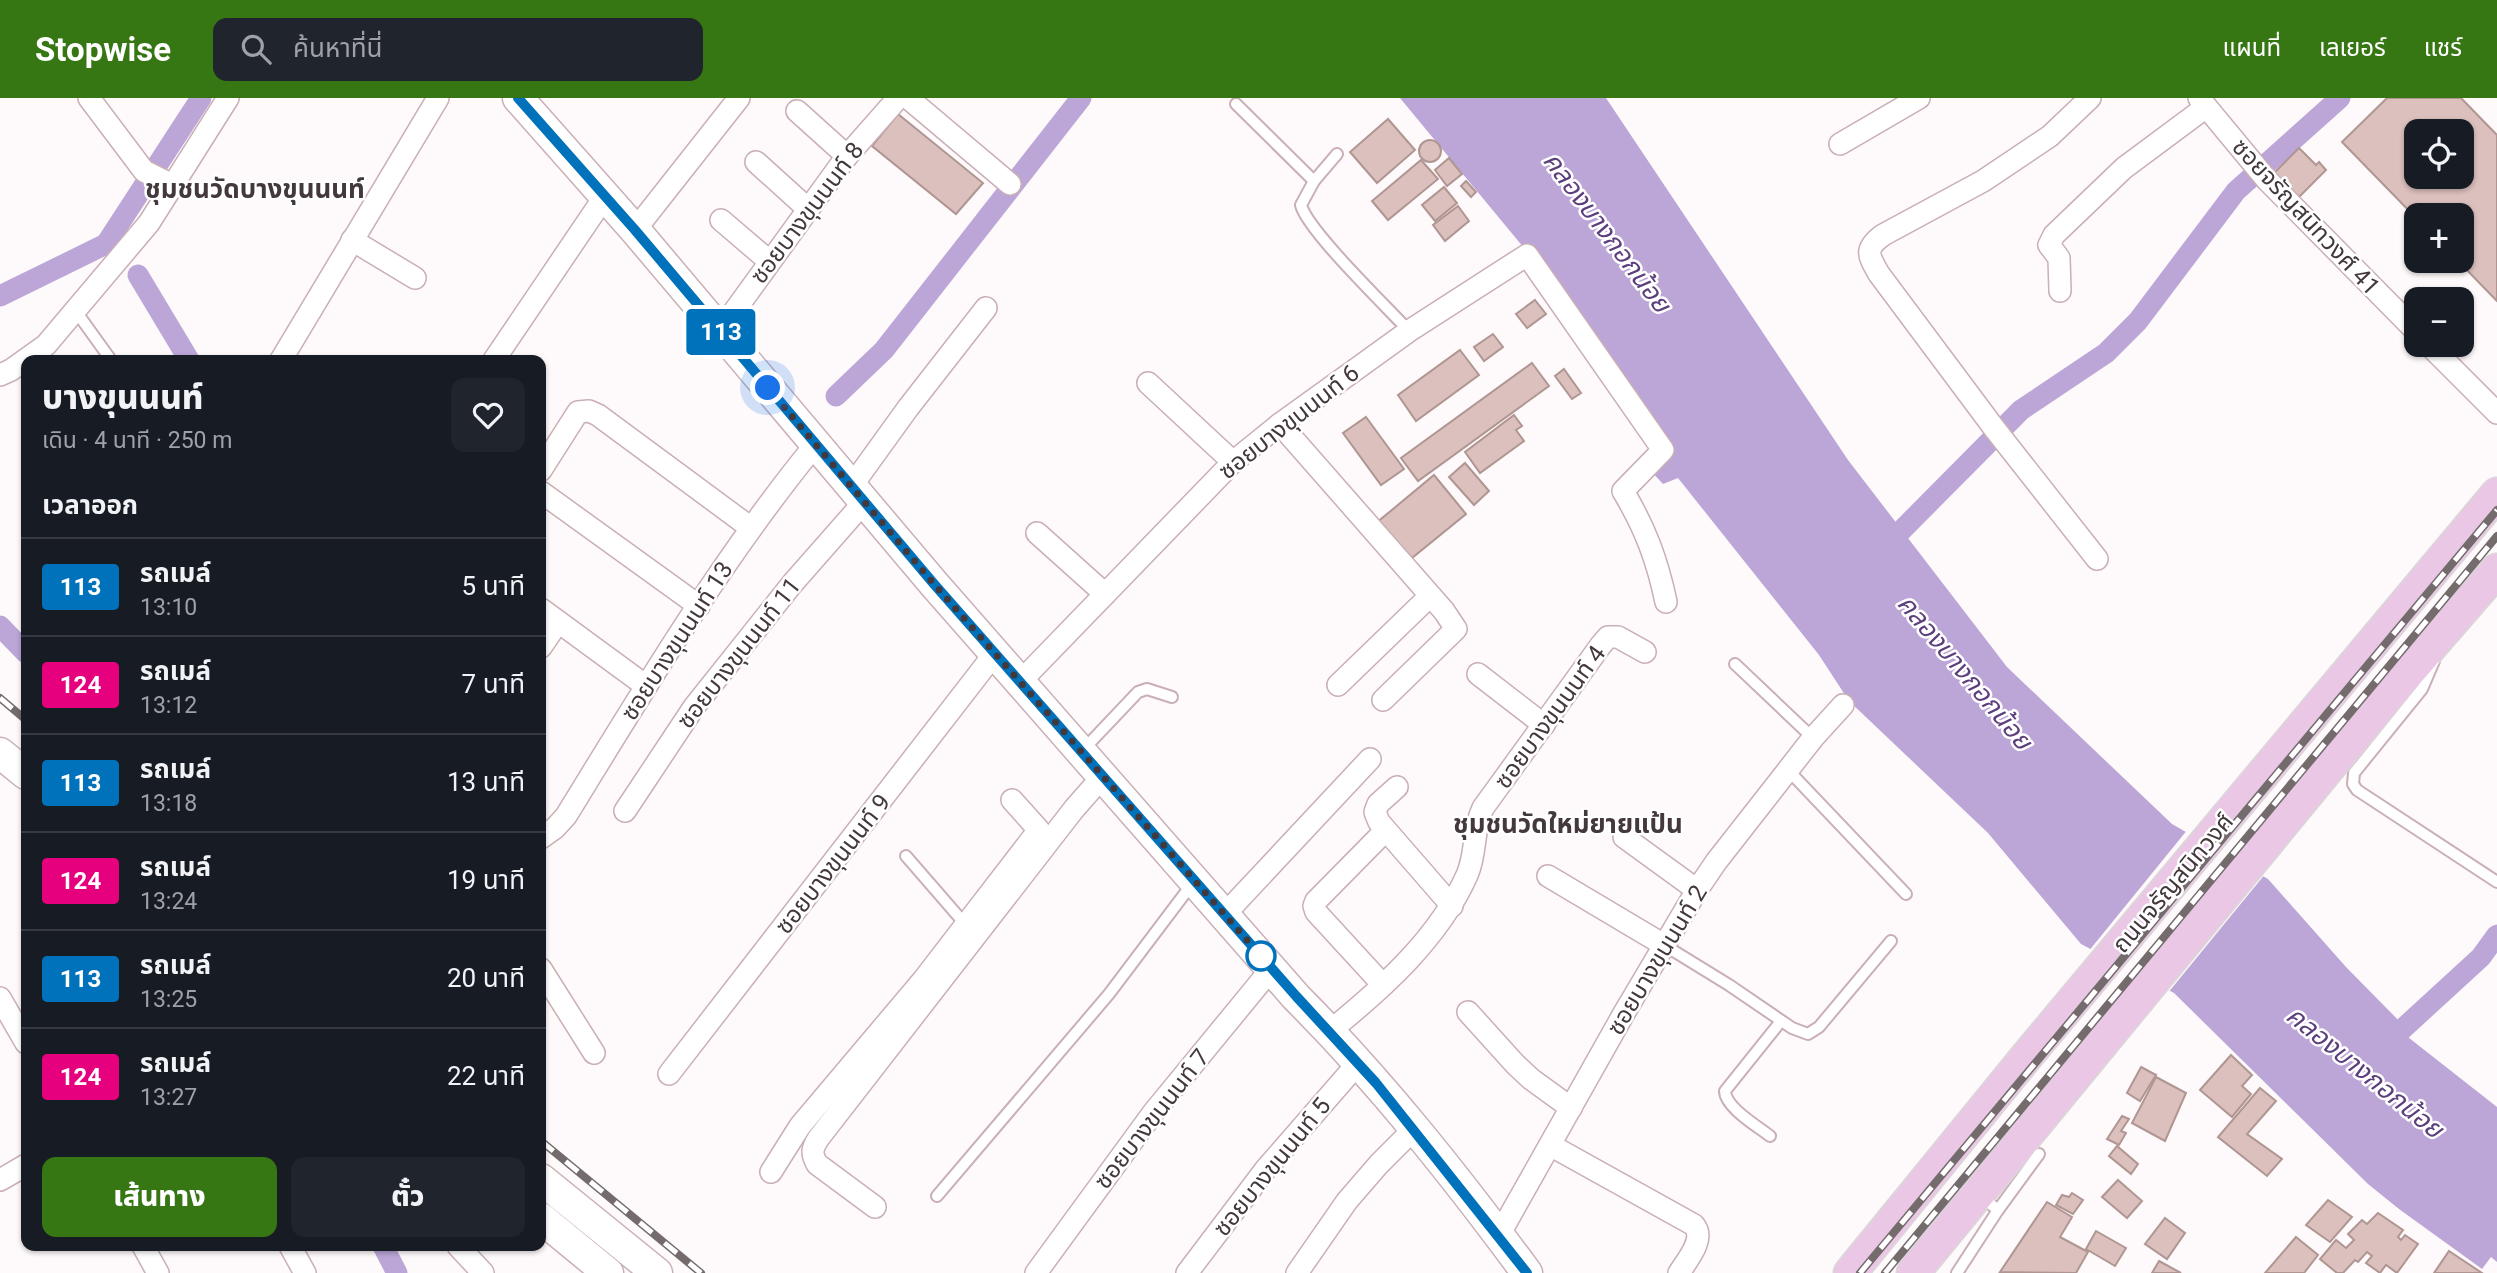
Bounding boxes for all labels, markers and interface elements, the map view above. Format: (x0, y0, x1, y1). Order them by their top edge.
search box (213, 18, 703, 81)
text: Stopwise (35, 30, 171, 69)
icon: search (237, 30, 275, 68)
text: ค้นหาที่นี่ (293, 33, 382, 63)
text: แผนที่ (2223, 34, 2281, 62)
text: เลเยอร์ (2319, 34, 2386, 62)
text: แชร์ (2424, 34, 2462, 62)
map controls (2404, 119, 2474, 357)
button: locate (2404, 119, 2474, 189)
street label: ซอยจรัญสนิทวงศ์ 41 (2226, 133, 2386, 301)
street label: ซอยบางขุนนนท์ 8 (745, 137, 870, 290)
water label: คลองบางกอกน้อย (1537, 146, 1678, 319)
district label: ชุมชนวัดบางขุนนนท์ (145, 174, 365, 205)
button: + (2404, 203, 2474, 273)
button: − (2404, 287, 2474, 357)
line badge: 113 (681, 309, 761, 355)
text: 113 (700, 318, 742, 346)
street label: ซอยบางขุนนนท์ 6 (1213, 359, 1365, 486)
your location (750, 370, 785, 405)
text: บางขุนนนท์ (42, 378, 203, 417)
button: heart (451, 378, 525, 452)
text: เดิน · 4 นาที · 250 m (42, 427, 232, 454)
text: เวลาออก (42, 490, 138, 520)
street label: ซอยบางขุนนนท์ 13 (615, 556, 740, 726)
text: รถเมล์ (140, 558, 211, 588)
text: 5 นาที (462, 571, 525, 601)
street label: ซอยบางขุนนนท์ 11 (672, 572, 807, 734)
text: 113 (60, 573, 101, 601)
water label: คลองบางกอกน้อย (1892, 589, 2039, 757)
text: 13:10 (140, 594, 197, 621)
street label: ซอยบางขุนนนท์ 4 (1489, 640, 1612, 795)
text: รถเมล์ (140, 656, 211, 686)
text: 7 นาที (462, 669, 525, 699)
text: 124 (60, 671, 101, 699)
text: 13:12 (140, 692, 197, 719)
text: รถเมล์ (140, 754, 211, 784)
text: 13 นาที (447, 767, 525, 797)
text: 113 (60, 769, 101, 797)
street label: ซอยบางขุนนนท์ 9 (770, 788, 897, 940)
text: 13:18 (140, 790, 197, 817)
street label: ถนนจรัญสนิทวงศ์ (2107, 808, 2239, 958)
district label: ชุมชนวัดใหม่ยายแป้น (1453, 809, 1683, 840)
text: รถเมล์ (140, 852, 211, 882)
text: 19 นาที (447, 865, 525, 895)
text: 124 (60, 867, 101, 895)
street label: ซอยบางขุนนนท์ 2 (1601, 880, 1714, 1041)
text: 13:24 (140, 888, 197, 915)
unlabelled marker (1246, 941, 1276, 971)
text: รถเมล์ (140, 950, 211, 980)
text: 20 นาที (447, 963, 525, 993)
text: 113 (60, 965, 101, 993)
text: 13:25 (140, 986, 197, 1013)
water label: คลองบางกอกน้อย (2281, 1000, 2450, 1145)
street label: ซอยบางขุนนนท์ 7 (1089, 1043, 1216, 1195)
text: รถเมล์ (140, 1048, 211, 1078)
text: 22 นาที (447, 1061, 525, 1091)
text: 124 (60, 1063, 101, 1091)
text: 13:27 (140, 1084, 197, 1111)
street label: ซอยบางขุนนนท์ 5 (1208, 1092, 1337, 1242)
button: เส้นทาง (42, 1157, 277, 1237)
button: ตั๋ว (291, 1157, 525, 1237)

